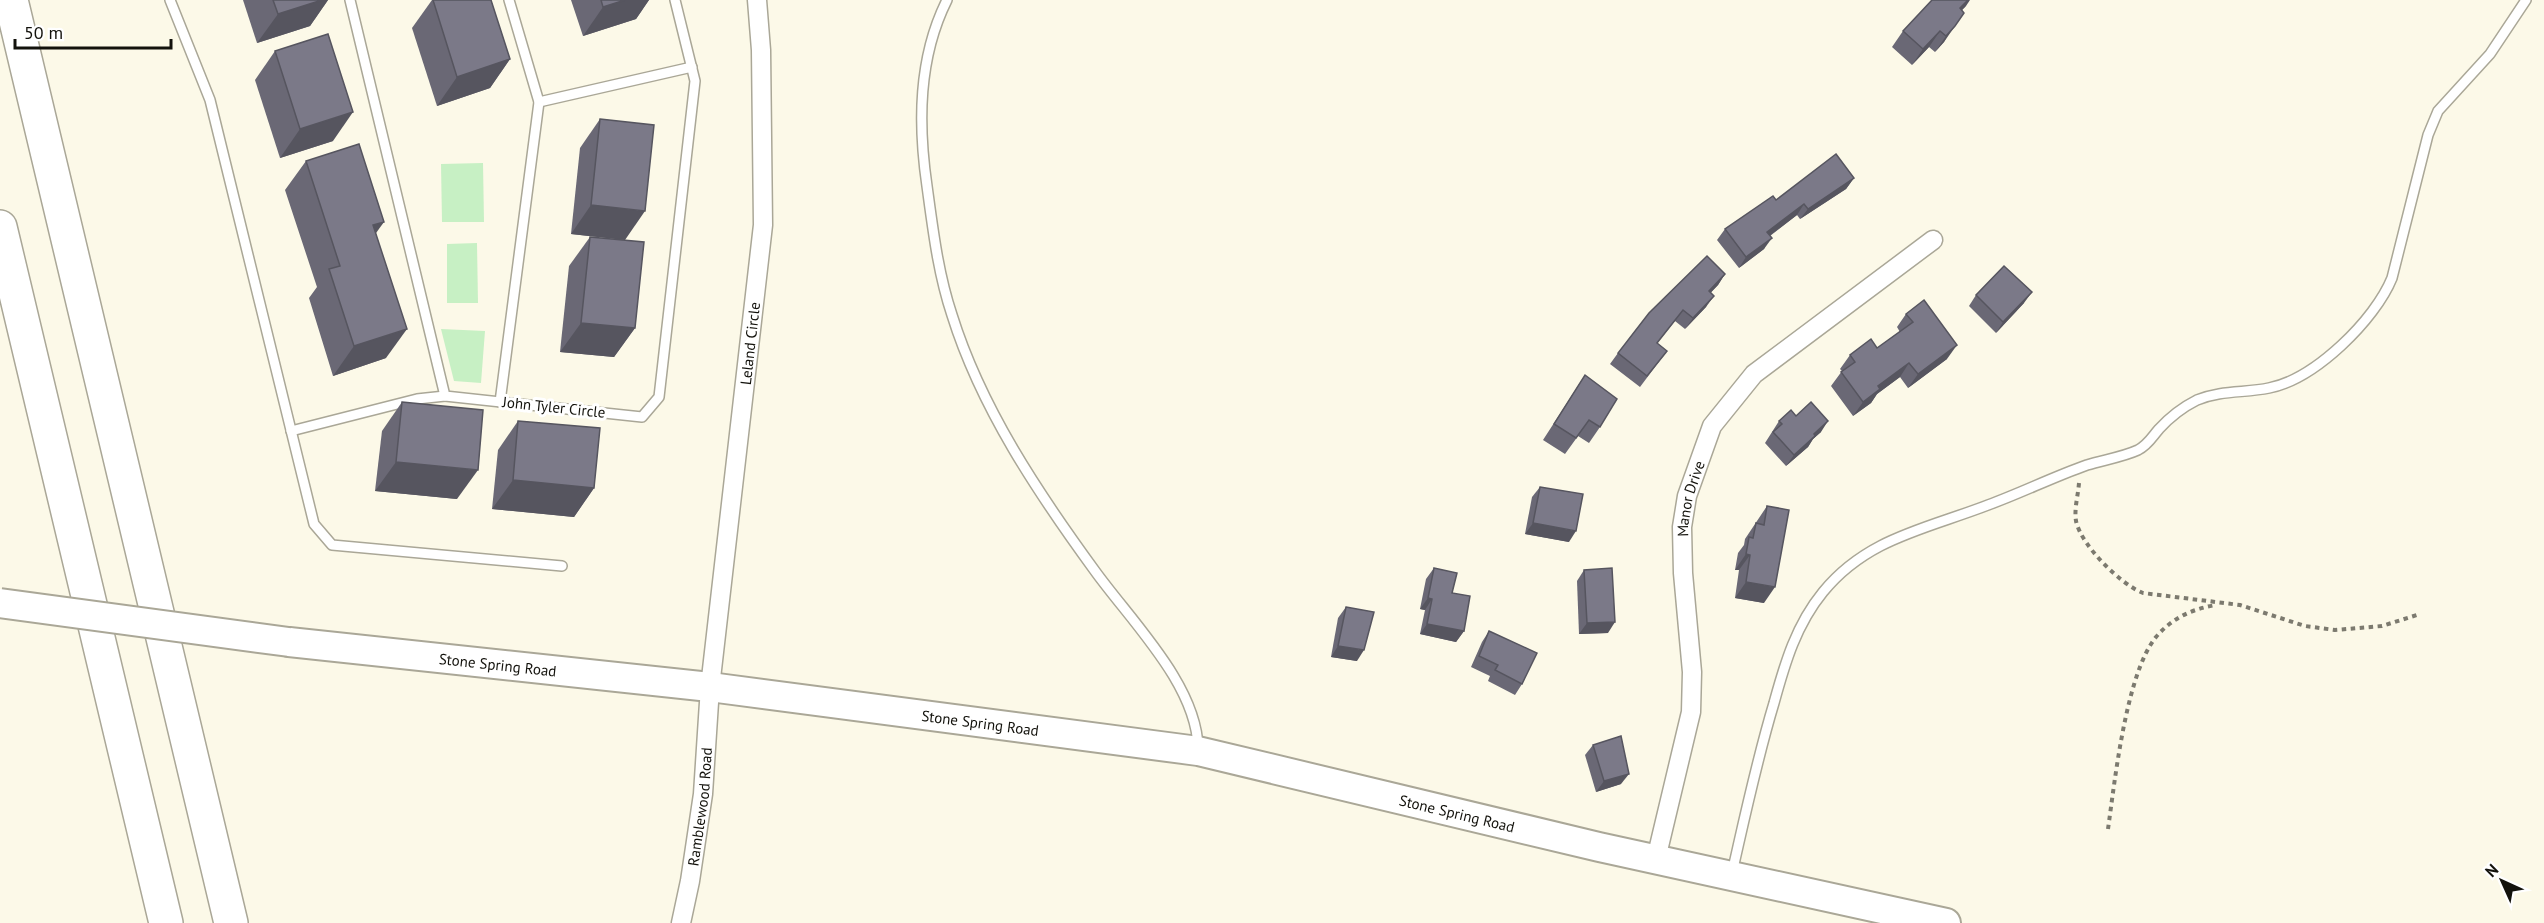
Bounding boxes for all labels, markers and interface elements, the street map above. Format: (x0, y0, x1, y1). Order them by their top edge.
scale bar (15, 12, 171, 50)
text: 50 m (24, 21, 63, 44)
street label: Leland Circle (735, 301, 764, 386)
street label: John Tyler Circle (501, 392, 606, 422)
street label: Manor Drive (1672, 458, 1708, 537)
street label: Stone Spring Road (438, 649, 558, 680)
street label: Stone Spring Road (920, 705, 1040, 740)
street label: Ramblewood Road (683, 747, 716, 867)
street label: Stone Spring Road (1397, 790, 1517, 836)
north arrow (2472, 851, 2532, 911)
text: N (2481, 860, 2502, 881)

